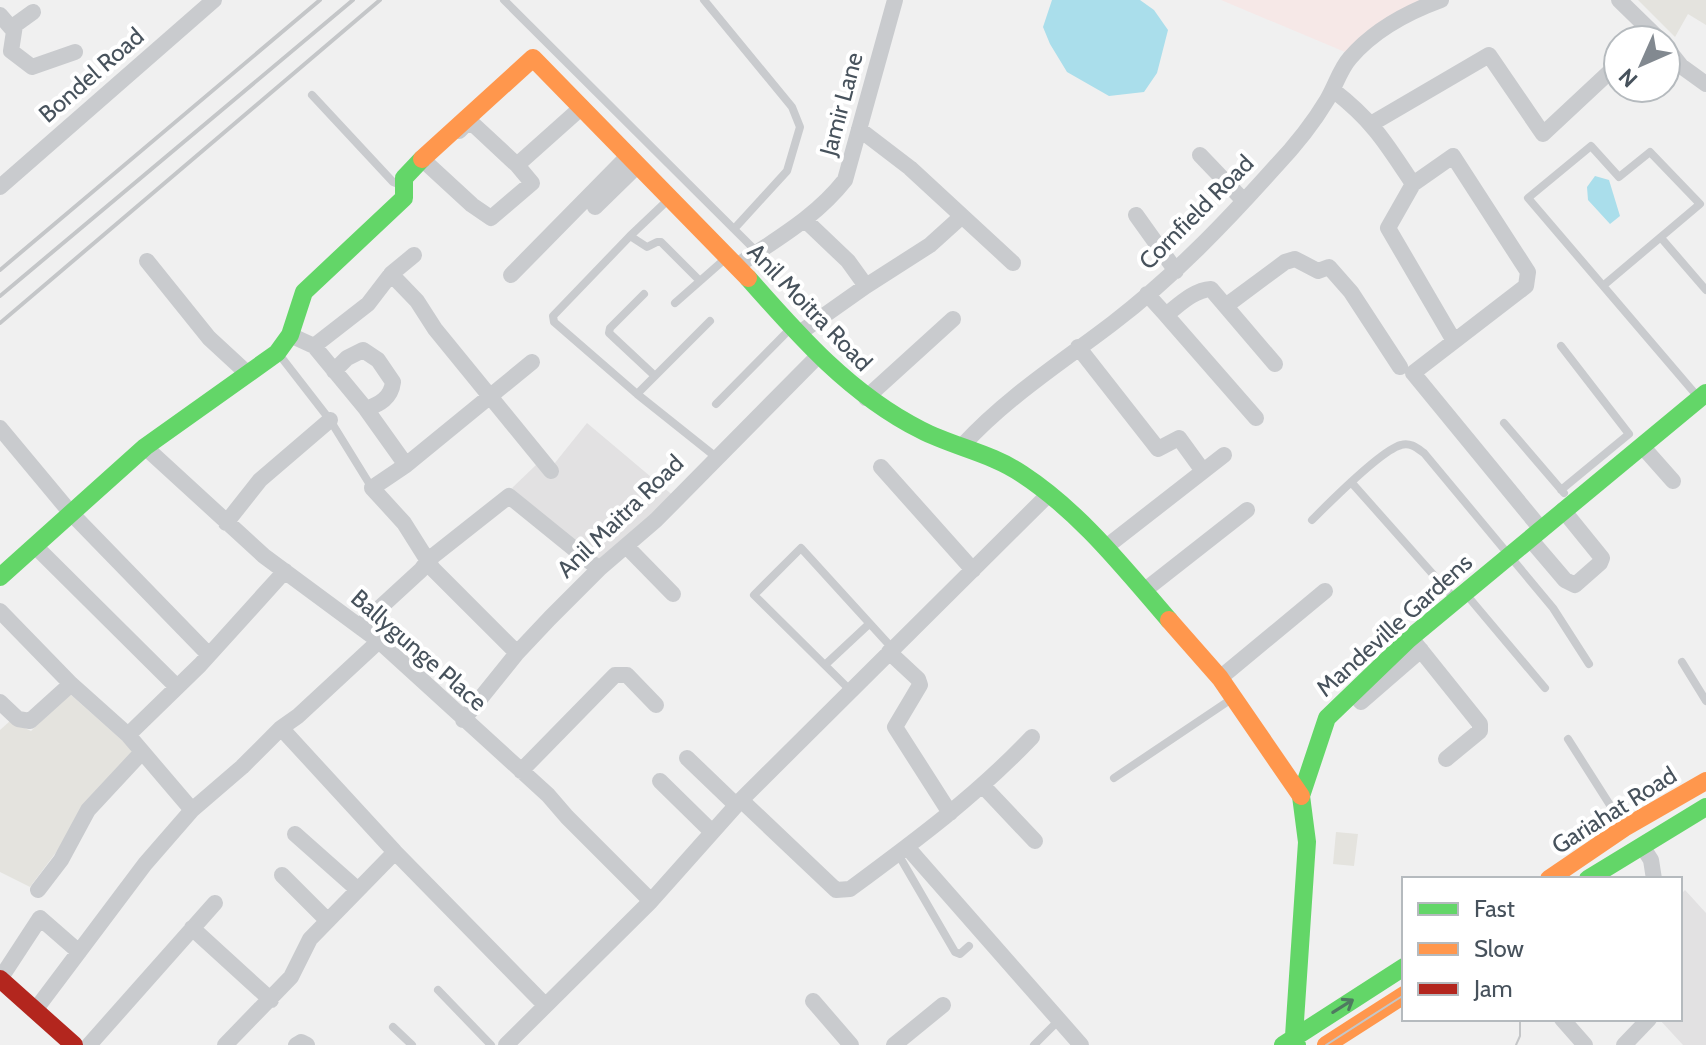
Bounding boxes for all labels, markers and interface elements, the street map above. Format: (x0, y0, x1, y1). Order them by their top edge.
street label: Bondel Road (33, 22, 149, 128)
north arrow (1602, 24, 1682, 104)
street label: Jamir Lane (813, 49, 869, 160)
text: N (1613, 63, 1643, 93)
street label: Cornfield Road (1133, 149, 1259, 275)
street label: Anil Moitra Road (742, 237, 878, 377)
street label: Anil Maitra Road (551, 448, 689, 584)
street label: Mandeville Gardens (1310, 547, 1478, 703)
street label: Ballygunge Place (345, 583, 493, 717)
street label: Gariahat Road (1546, 760, 1682, 860)
legend (1402, 877, 1682, 1021)
text: Fast (1474, 894, 1515, 923)
text: Slow (1474, 934, 1524, 963)
text: Jam (1473, 974, 1512, 1003)
one-way arrow (1331, 997, 1354, 1013)

